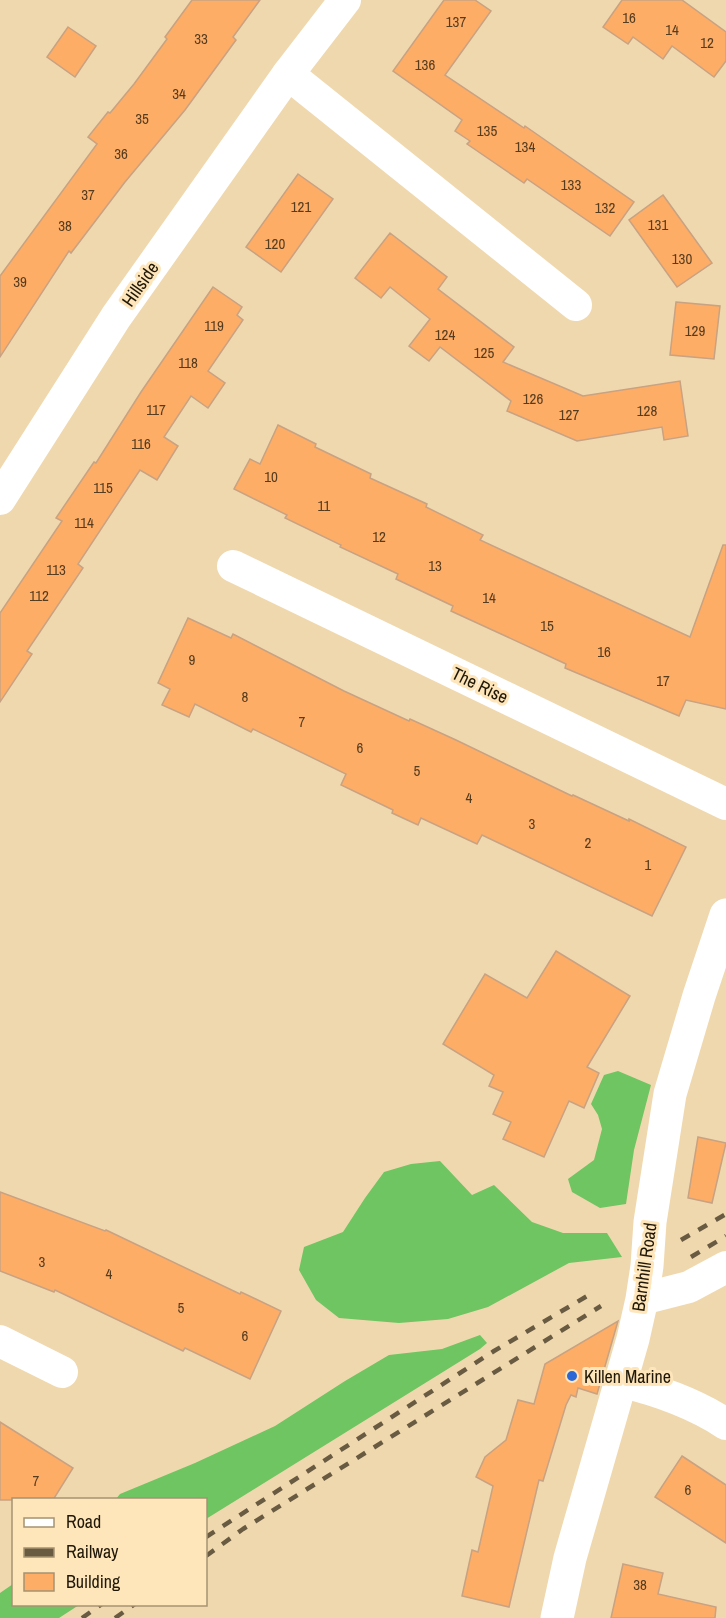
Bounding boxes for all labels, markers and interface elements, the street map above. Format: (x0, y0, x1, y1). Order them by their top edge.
house number: 16 (622, 7, 636, 28)
house number: 137 (446, 11, 466, 32)
house number: 14 (665, 19, 679, 40)
house number: 33 (194, 28, 208, 49)
house number: 12 (700, 32, 714, 53)
house number: 136 (415, 54, 435, 75)
house number: 34 (172, 83, 186, 104)
house number: 35 (135, 108, 149, 129)
house number: 135 (477, 120, 497, 141)
house number: 134 (515, 136, 535, 157)
house number: 36 (114, 143, 128, 164)
house number: 133 (561, 174, 581, 195)
house number: 37 (81, 184, 95, 205)
house number: 121 (291, 196, 311, 217)
house number: 132 (595, 197, 615, 218)
house number: 131 (648, 214, 668, 235)
house number: 38 (58, 215, 72, 236)
house number: 120 (265, 233, 285, 254)
house number: 130 (672, 248, 692, 269)
street label: Hillside (116, 257, 164, 311)
house number: 39 (13, 271, 27, 292)
house number: 119 (204, 315, 224, 336)
house number: 129 (685, 320, 705, 341)
house number: 124 (435, 324, 455, 345)
house number: 125 (474, 342, 494, 363)
house number: 118 (178, 352, 198, 373)
house number: 126 (523, 388, 543, 409)
house number: 117 (146, 399, 166, 420)
house number: 128 (637, 400, 657, 421)
house number: 127 (559, 404, 579, 425)
house number: 116 (131, 433, 151, 454)
house number: 10 (264, 466, 278, 487)
house number: 115 (93, 477, 113, 498)
house number: 11 (318, 495, 331, 516)
house number: 114 (74, 512, 94, 533)
house number: 12 (372, 526, 386, 547)
house number: 13 (428, 555, 442, 576)
house number: 113 (46, 559, 66, 580)
house number: 112 (29, 585, 49, 606)
house number: 14 (482, 587, 496, 608)
house number: 15 (540, 615, 554, 636)
house number: 16 (597, 641, 611, 662)
house number: 9 (189, 649, 196, 670)
street label: The Rise (448, 661, 512, 709)
house number: 17 (656, 670, 670, 691)
house number: 8 (242, 686, 249, 707)
house number: 7 (299, 711, 306, 732)
house number: 6 (357, 737, 364, 758)
house number: 5 (414, 760, 421, 781)
house number: 4 (466, 787, 473, 808)
house number: 3 (529, 813, 536, 834)
house number: 2 (585, 832, 592, 853)
house number: 1 (645, 854, 652, 875)
street label: Barnhill Road (625, 1221, 663, 1313)
house number: 3 (39, 1251, 46, 1272)
house number: 4 (106, 1263, 113, 1284)
house number: 5 (178, 1297, 185, 1318)
house number: 6 (242, 1325, 249, 1346)
place label: Killen Marine (584, 1364, 671, 1389)
marker: Killen Marine (565, 1369, 579, 1383)
house number: 7 (33, 1470, 40, 1491)
house number: 6 (685, 1479, 692, 1500)
legend (12, 1498, 207, 1606)
text: Road (66, 1509, 101, 1534)
text: Railway (66, 1539, 119, 1564)
text: Building (66, 1569, 121, 1594)
house number: 38 (633, 1574, 647, 1595)

